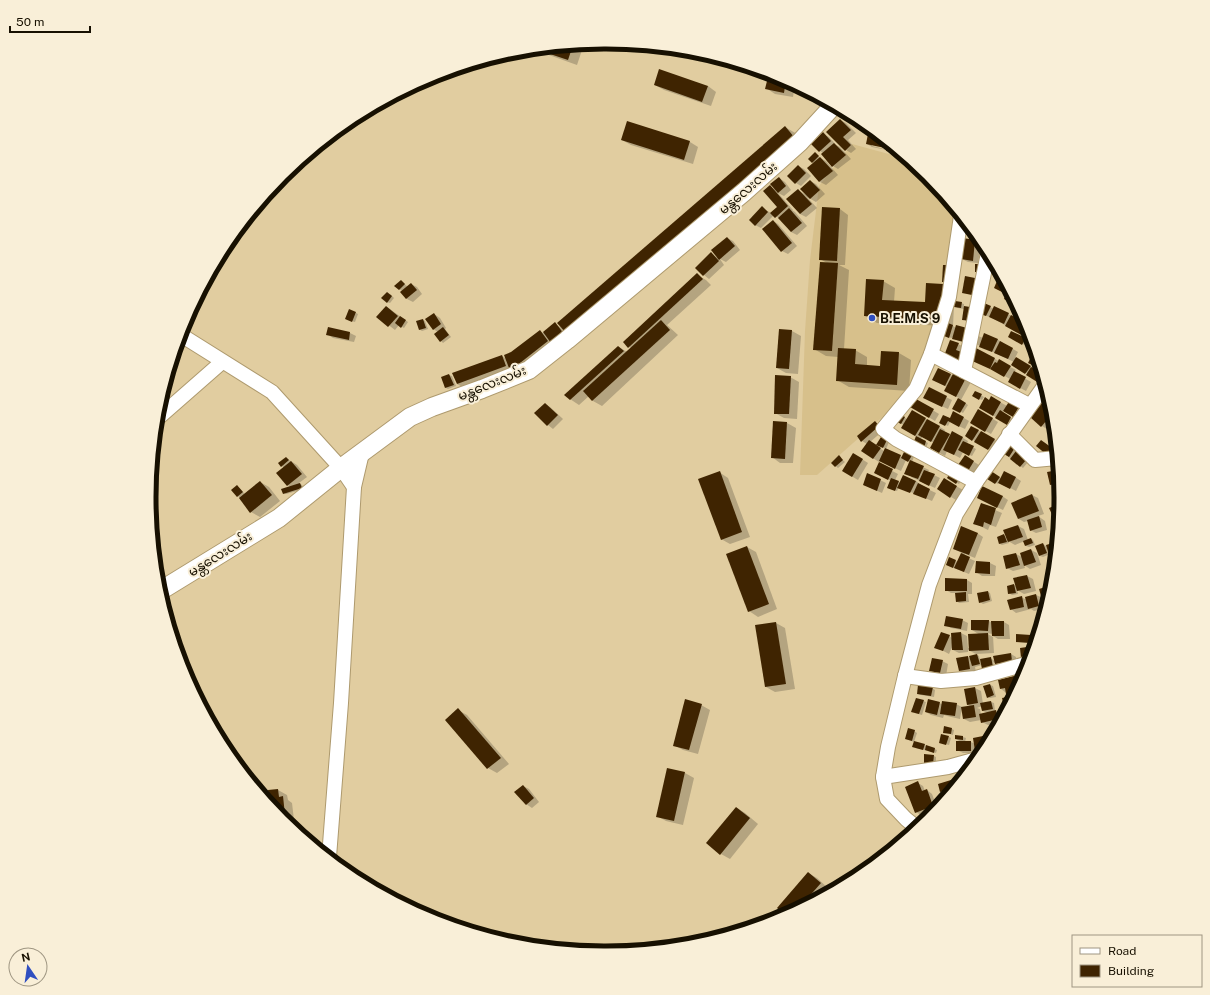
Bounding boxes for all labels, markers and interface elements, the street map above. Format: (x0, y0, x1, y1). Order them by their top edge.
scale bar (10, 8, 90, 34)
text: 50 m (16, 15, 44, 29)
street label: မန္တလေးလမ်း (715, 158, 782, 220)
place label: B.E.M.S 9 (880, 311, 940, 326)
marker: B.E.M.S 9 (867, 313, 877, 323)
street label: မန္တလေးလမ်း (455, 362, 529, 406)
street label: မန္တလေးလမ်း (185, 528, 256, 582)
legend (1072, 935, 1202, 987)
text: Road (1108, 944, 1136, 958)
north arrow (8, 947, 48, 987)
text: N (20, 950, 31, 964)
text: Building (1108, 964, 1154, 978)

